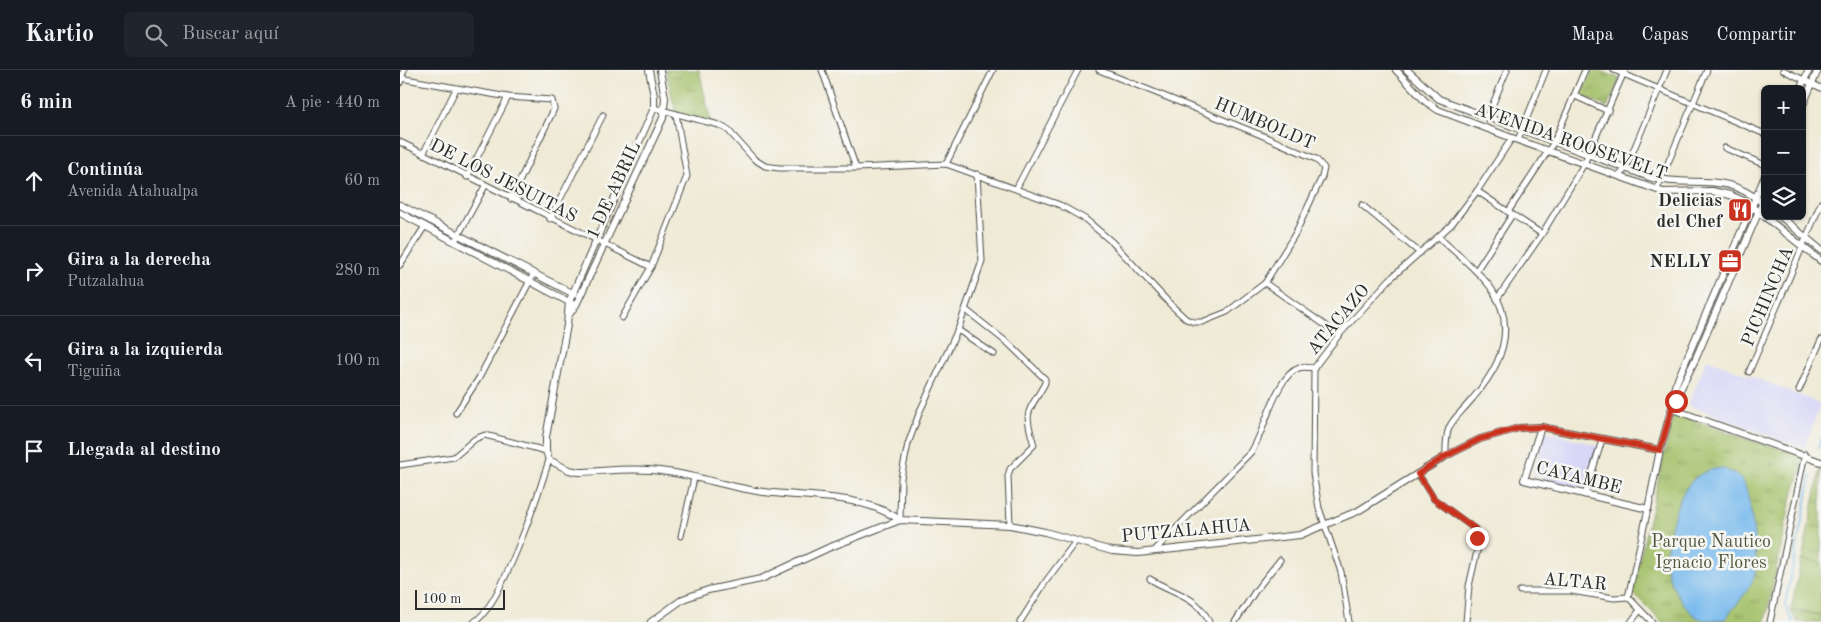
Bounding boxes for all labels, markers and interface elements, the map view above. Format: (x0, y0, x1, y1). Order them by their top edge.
search box (124, 12, 474, 57)
icon: search (142, 21, 170, 49)
text: Kartio (25, 23, 94, 47)
text: Buscar aquí (182, 25, 279, 44)
text: Mapa (1571, 26, 1614, 44)
text: Capas (1642, 26, 1689, 44)
text: Compartir (1717, 26, 1796, 44)
map controls (1761, 85, 1806, 220)
button: + (1761, 85, 1806, 130)
text: 6 min (20, 92, 73, 113)
text: A pie · 440 m (285, 95, 380, 111)
street label: HUMBOLDT (1212, 95, 1318, 153)
street label: AVENIDA ROOSEVELT (1472, 100, 1669, 183)
button: − (1761, 130, 1806, 175)
street label: DE LOS JESUITAS (427, 136, 580, 226)
street label: 1 DE ABRIL (584, 139, 644, 242)
text: Continúa (67, 161, 143, 180)
icon: ahead (20, 167, 48, 195)
text: 60 m (344, 173, 380, 189)
button: layers (1761, 175, 1806, 220)
text: Avenida Atahualpa (67, 184, 198, 200)
place label: Delicias del Chef (1656, 192, 1724, 231)
restaurant icon: Delicias del Chef (1727, 197, 1753, 223)
street label: PICHINCHA (1739, 244, 1797, 349)
office icon: NELLY (1717, 248, 1743, 274)
text: Gira a la derecha (67, 251, 211, 270)
place label: NELLY (1649, 253, 1712, 271)
icon: right (20, 257, 48, 285)
text: 280 m (335, 263, 380, 279)
text: Putzalahua (67, 274, 144, 290)
street label: ATACAZO (1304, 281, 1373, 358)
text: Gira a la izquierda (67, 341, 223, 360)
icon: left (20, 347, 48, 375)
text: 100 m (335, 353, 380, 369)
text: Tiguiña (67, 364, 121, 380)
route start (1665, 390, 1688, 413)
icon: arrive (20, 437, 48, 465)
text: Llegada al destino (67, 441, 221, 460)
street label: CAYAMBE (1534, 459, 1623, 497)
street label: PUTZALAHUA (1120, 516, 1252, 546)
route end (1466, 527, 1489, 550)
park label: Parque Nautico Ignacio Flores (1651, 533, 1771, 572)
street label: ALTAR (1542, 570, 1608, 594)
scale bar (415, 587, 505, 610)
text: 100 m (422, 592, 461, 606)

